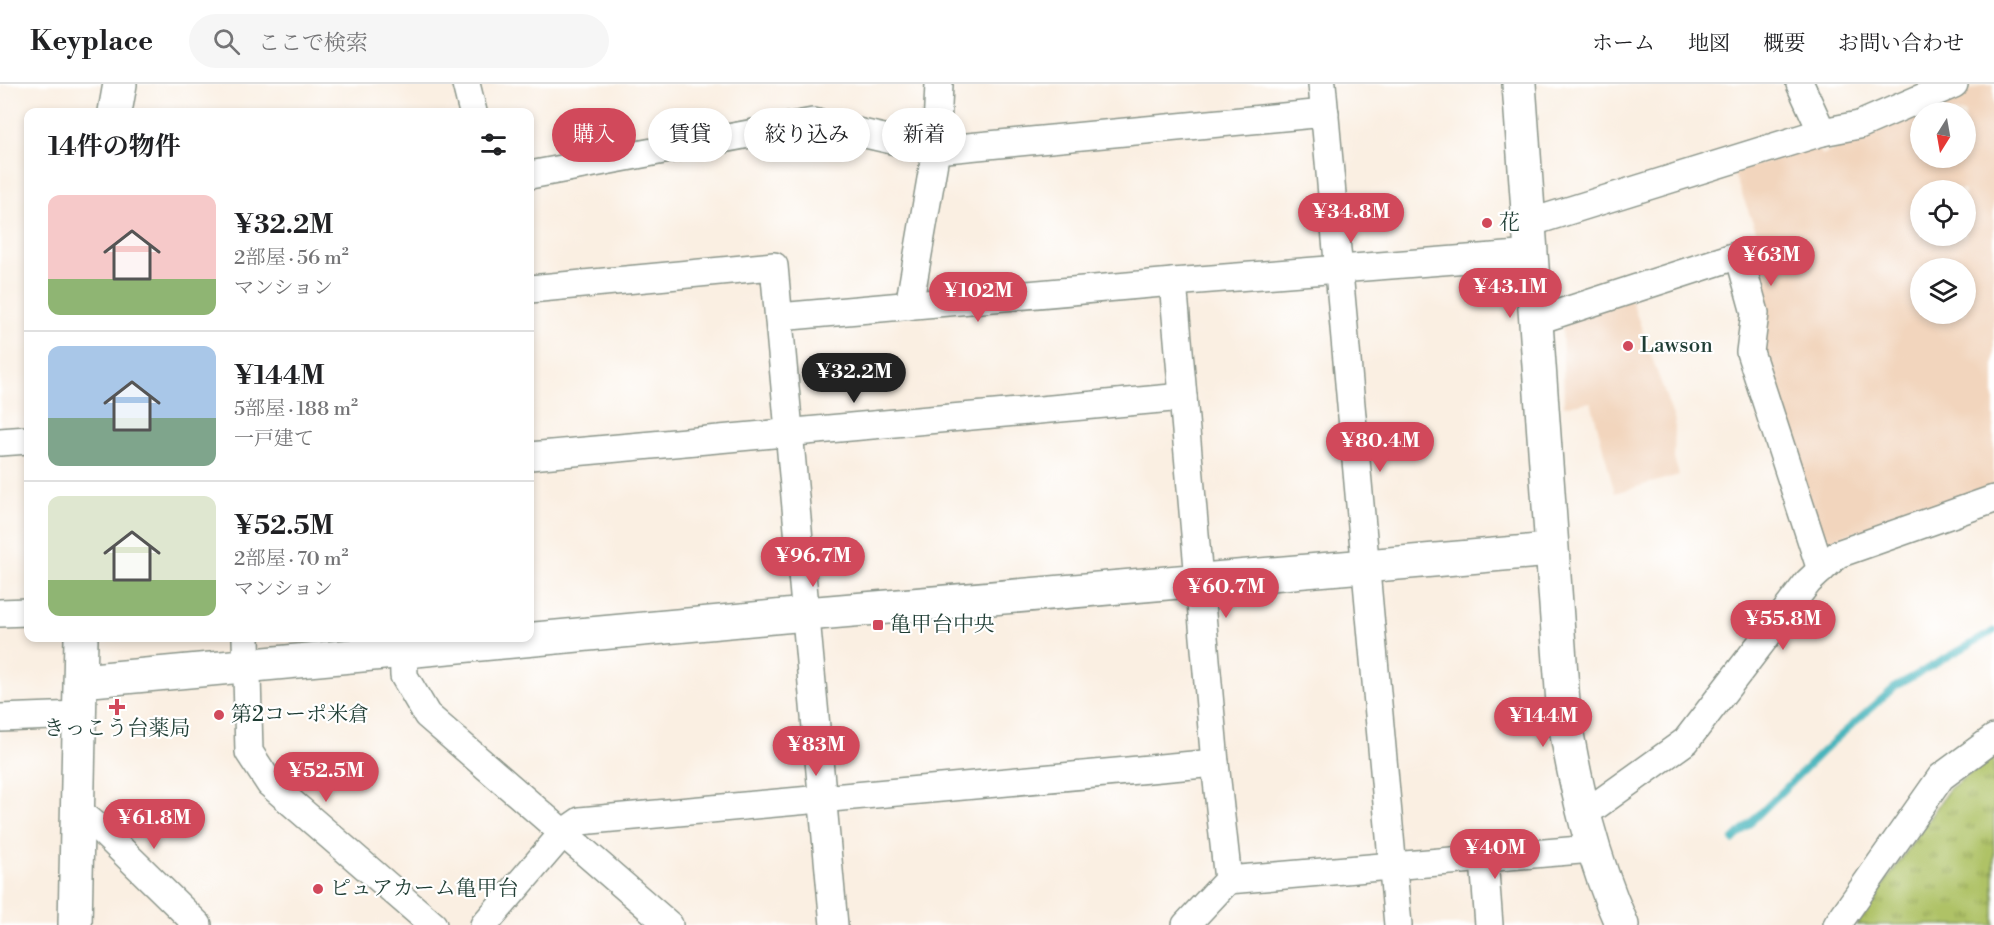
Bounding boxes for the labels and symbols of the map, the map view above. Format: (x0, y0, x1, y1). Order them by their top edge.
north arrow (1910, 102, 1976, 168)
pin: ¥34.8M (1302, 193, 1400, 244)
place label: 花 (1499, 210, 1520, 236)
marker: 花 (1480, 216, 1494, 230)
pin: ¥63M (1735, 236, 1807, 287)
pin: ¥43.1M (1461, 268, 1559, 319)
pin: ¥102M (936, 272, 1020, 323)
place label: Lawson (1640, 333, 1713, 359)
marker: Lawson (1621, 339, 1635, 353)
pin: ¥32.2M (805, 353, 903, 404)
pin: ¥80.4M (1331, 422, 1429, 473)
pin: ¥96.7M (764, 537, 862, 588)
pin: ¥60.7M (1177, 568, 1275, 619)
pin: ¥55.8M (1734, 600, 1832, 651)
place label: 亀甲台中央 (890, 612, 995, 638)
marker: 亀甲台中央 (871, 618, 885, 632)
pin: ¥144M (1501, 697, 1585, 748)
marker: きっこう台薬局 (110, 700, 124, 714)
place label: 第2コーポ米倉 (231, 702, 369, 728)
marker: 第2コーポ米倉 (212, 708, 226, 722)
place label: きっこう台薬局 (44, 716, 191, 742)
pin: ¥83M (780, 726, 852, 777)
pin: ¥52.5M (277, 752, 375, 803)
pin: ¥61.8M (105, 799, 203, 850)
pin: ¥40M (1459, 829, 1531, 880)
place label: ピュアカーム亀甲台 (330, 876, 519, 902)
marker: ピュアカーム亀甲台 (311, 882, 325, 896)

